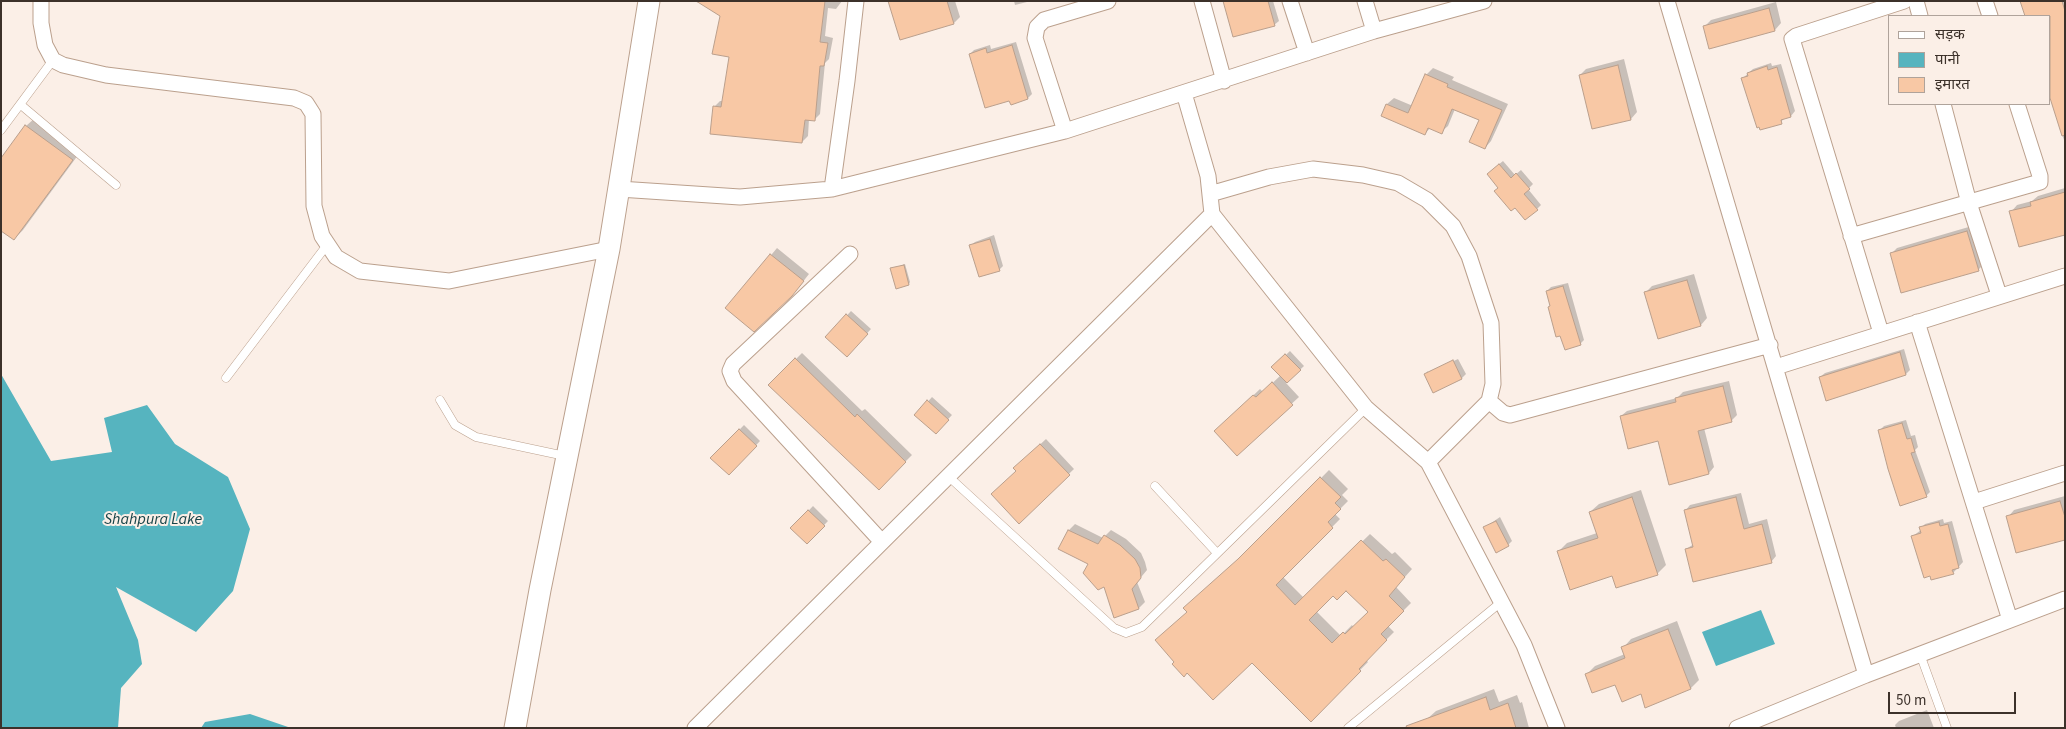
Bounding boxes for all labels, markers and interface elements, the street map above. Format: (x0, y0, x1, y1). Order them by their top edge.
legend (1888, 15, 2051, 105)
text: सड़क (1935, 24, 1965, 45)
text: पानी (1935, 49, 1960, 70)
text: इमारत (1935, 74, 1970, 95)
water label: Shahpura Lake (104, 510, 202, 530)
scale bar (1891, 682, 2018, 714)
text: 50 m (1896, 690, 1926, 711)

